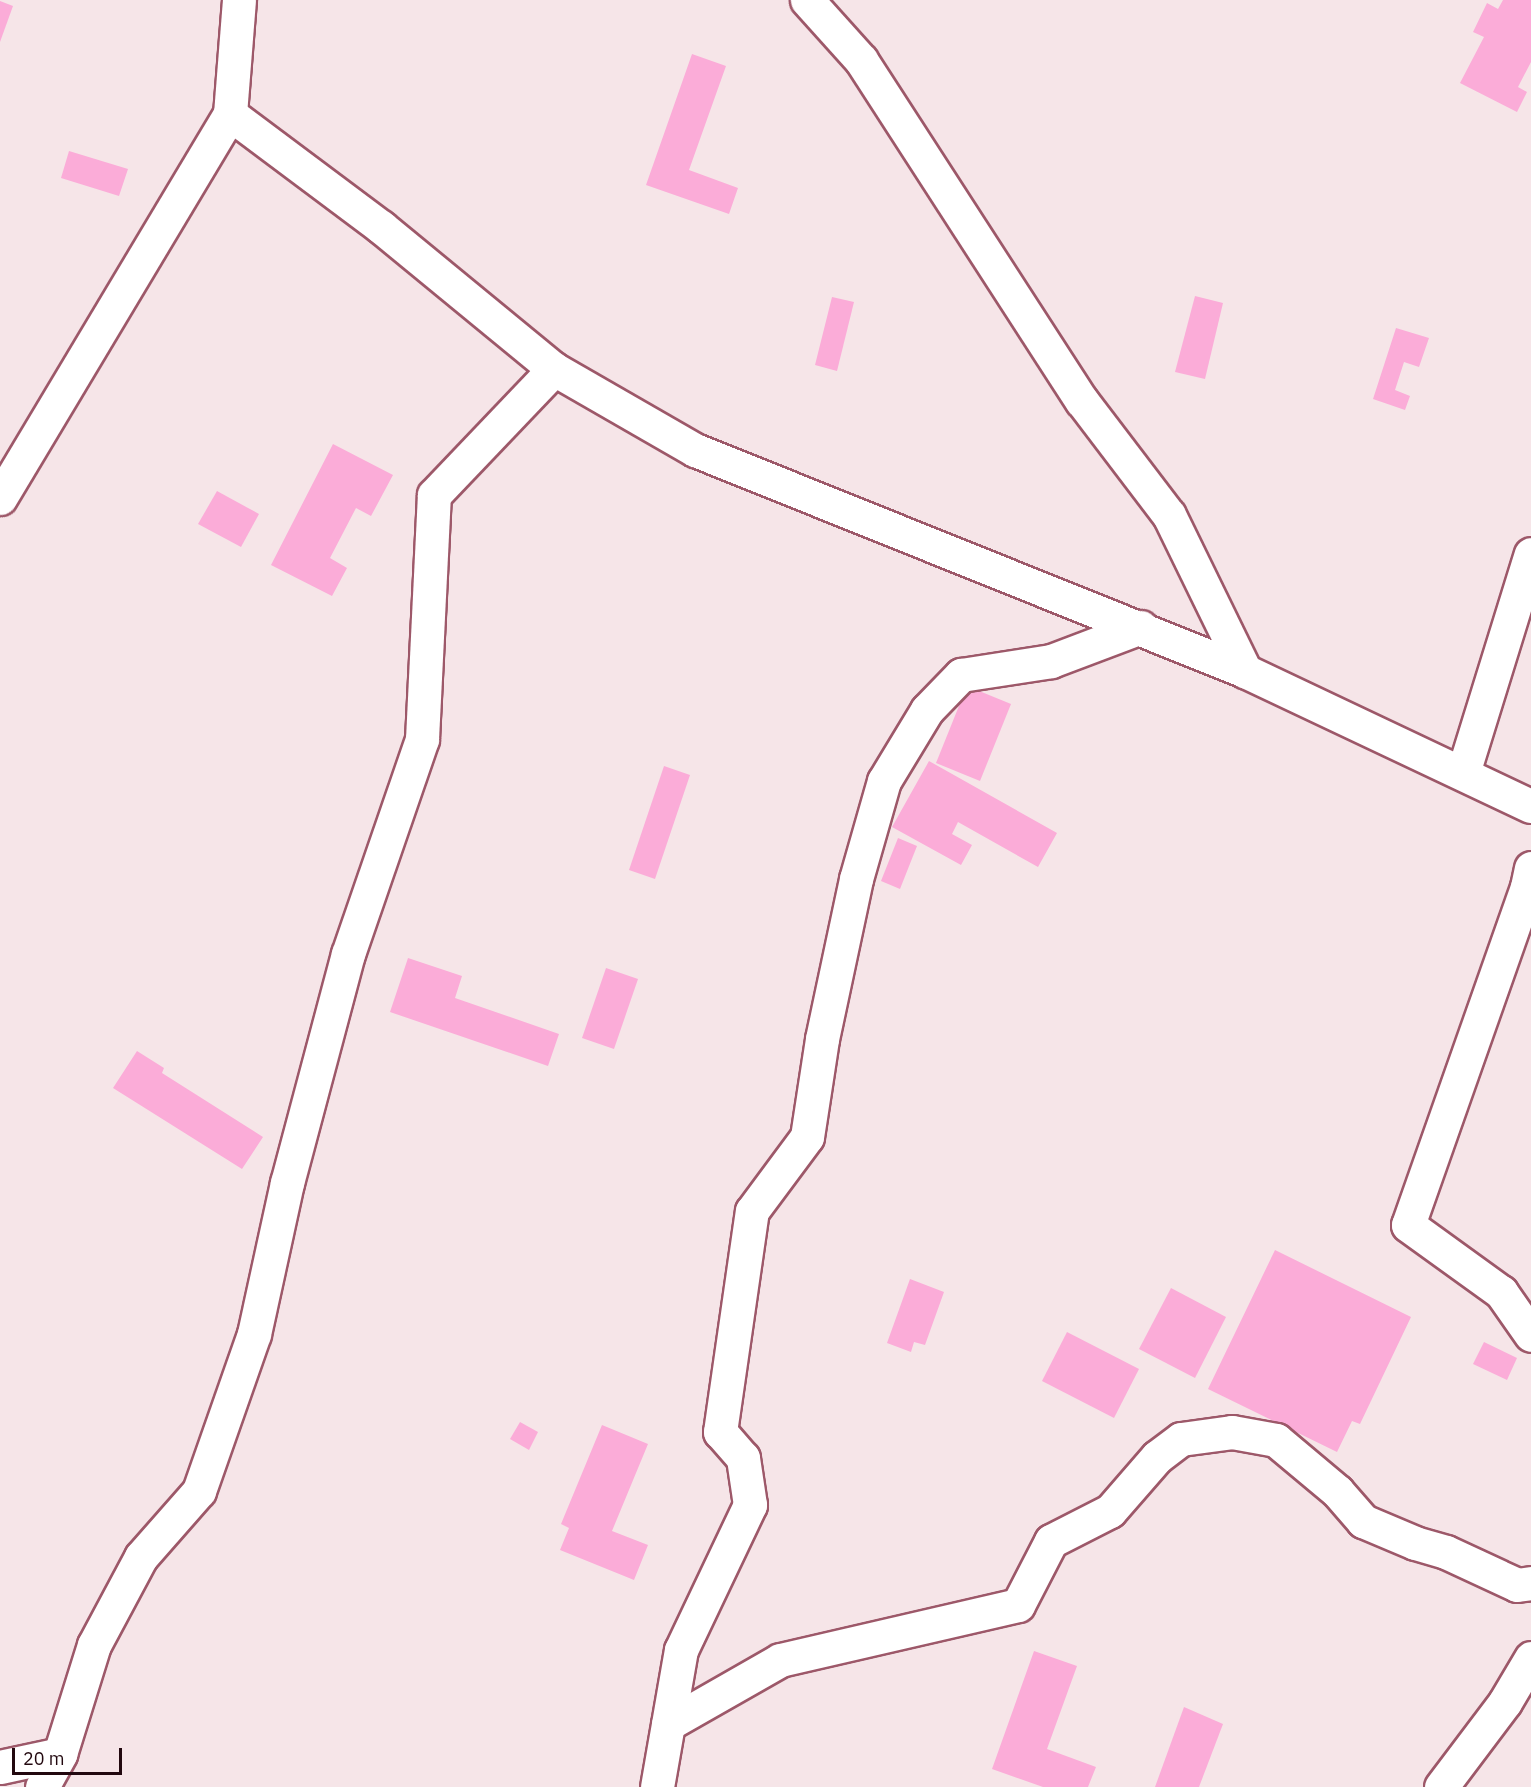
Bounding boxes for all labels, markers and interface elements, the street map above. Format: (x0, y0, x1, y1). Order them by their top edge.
scale bar (15, 1736, 124, 1774)
text: 20 m (23, 1747, 65, 1770)

